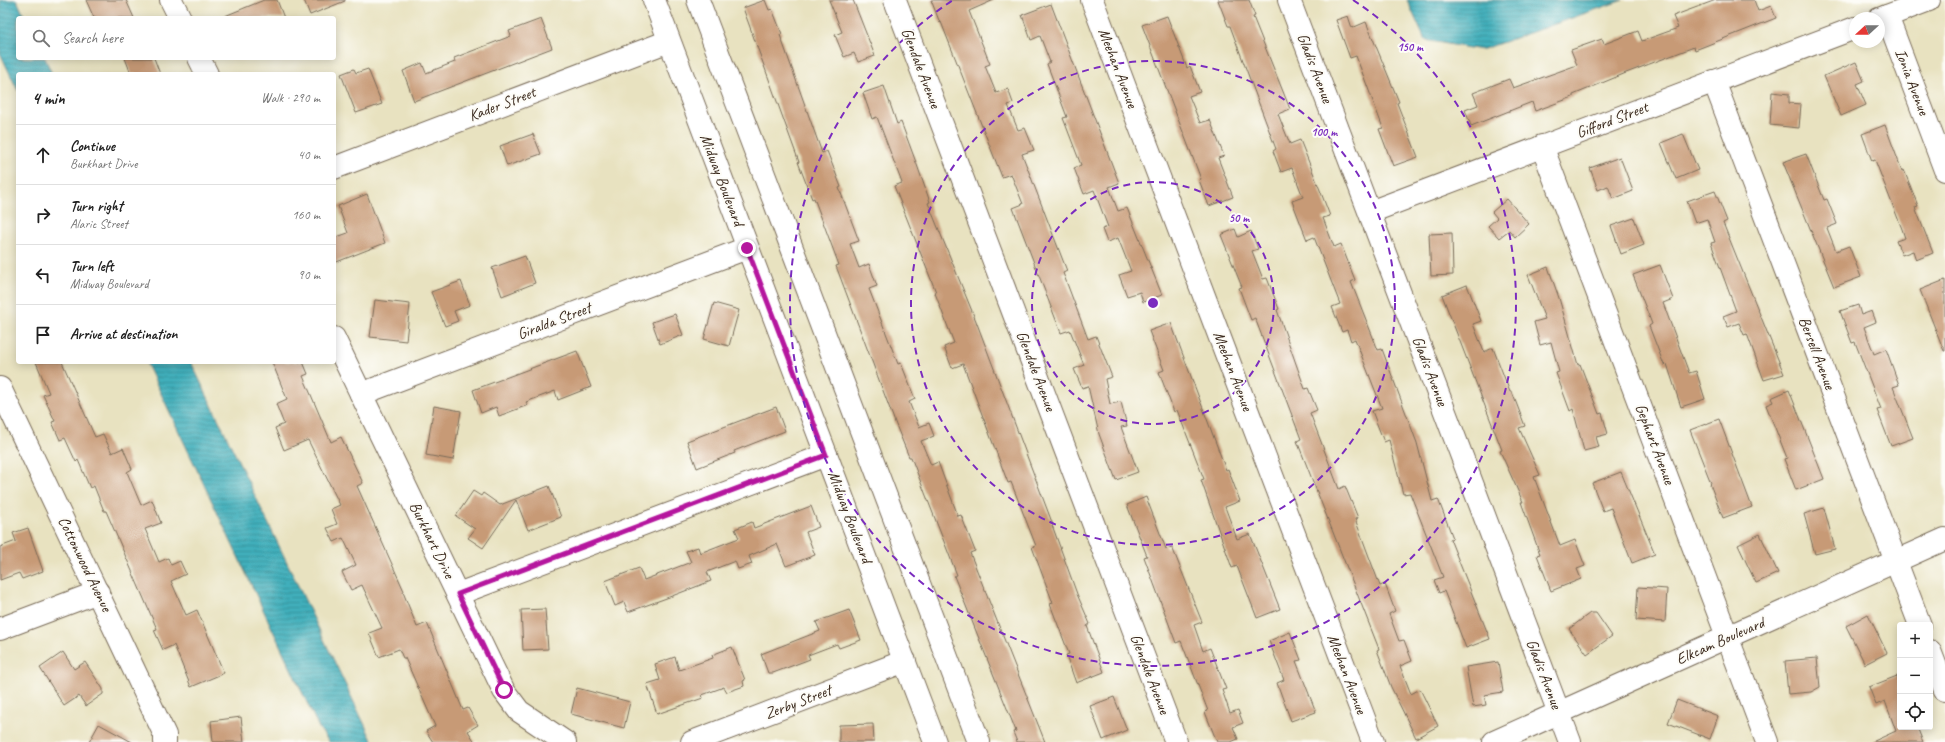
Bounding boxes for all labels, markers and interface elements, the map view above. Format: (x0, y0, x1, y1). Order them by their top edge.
north arrow (1849, 12, 1885, 48)
search box (16, 16, 336, 60)
street label: Glendale Avenue (897, 25, 946, 113)
street label: Meehan Avenue (1094, 25, 1143, 112)
icon: search (30, 27, 52, 49)
text: Search here (62, 29, 123, 48)
street label: Gladis Avenue (1293, 30, 1338, 107)
text: 150 m (1397, 39, 1424, 55)
street label: Ionia Avenue (1890, 46, 1934, 120)
street label: Kader Street (466, 82, 540, 126)
text: 4 min (32, 88, 65, 109)
text: Walk · 290 m (261, 90, 320, 106)
street label: Gifford Street (1573, 97, 1652, 143)
text: 100 m (1311, 124, 1338, 140)
street label: Midway Boulevard (695, 131, 750, 231)
text: Continue (70, 137, 115, 156)
icon: ahead (32, 144, 54, 166)
text: 40 m (298, 147, 320, 163)
text: Burkhart Drive (70, 156, 137, 172)
text: Turn right (70, 197, 123, 216)
icon: right (32, 204, 54, 226)
text: 160 m (292, 207, 320, 223)
text: 50 m (1229, 210, 1250, 226)
text: Alaric Street (70, 216, 128, 232)
route end (738, 239, 756, 257)
text: Turn left (70, 257, 113, 276)
icon: left (32, 264, 54, 286)
text: 90 m (298, 267, 320, 283)
text: Midway Boulevard (70, 276, 149, 292)
centre of rings (1146, 296, 1160, 310)
street label: Giralda Street (514, 297, 596, 344)
street label: Bersell Avenue (1794, 314, 1841, 394)
icon: arrive (32, 324, 54, 346)
text: Arrive at destination (70, 325, 177, 344)
street label: Glendale Avenue (1012, 328, 1061, 416)
street label: Meehan Avenue (1209, 328, 1258, 415)
street label: Gladis Avenue (1408, 333, 1453, 410)
street label: Gephart Avenue (1631, 401, 1680, 489)
street label: Midway Boulevard (823, 468, 878, 568)
street label: Burkhart Drive (405, 498, 460, 583)
street label: Cottonwood Avenue (53, 513, 117, 616)
street label: Elkcam Boulevard (1673, 612, 1770, 669)
map controls (1897, 622, 1933, 730)
button: + (1897, 622, 1933, 658)
street label: Glendale Avenue (1126, 631, 1175, 719)
street label: Meehan Avenue (1323, 631, 1372, 718)
street label: Gladis Avenue (1522, 636, 1567, 713)
button: − (1897, 658, 1933, 694)
street label: Zerby Street (762, 679, 837, 724)
route start (495, 681, 513, 699)
button: locate (1897, 694, 1933, 730)

